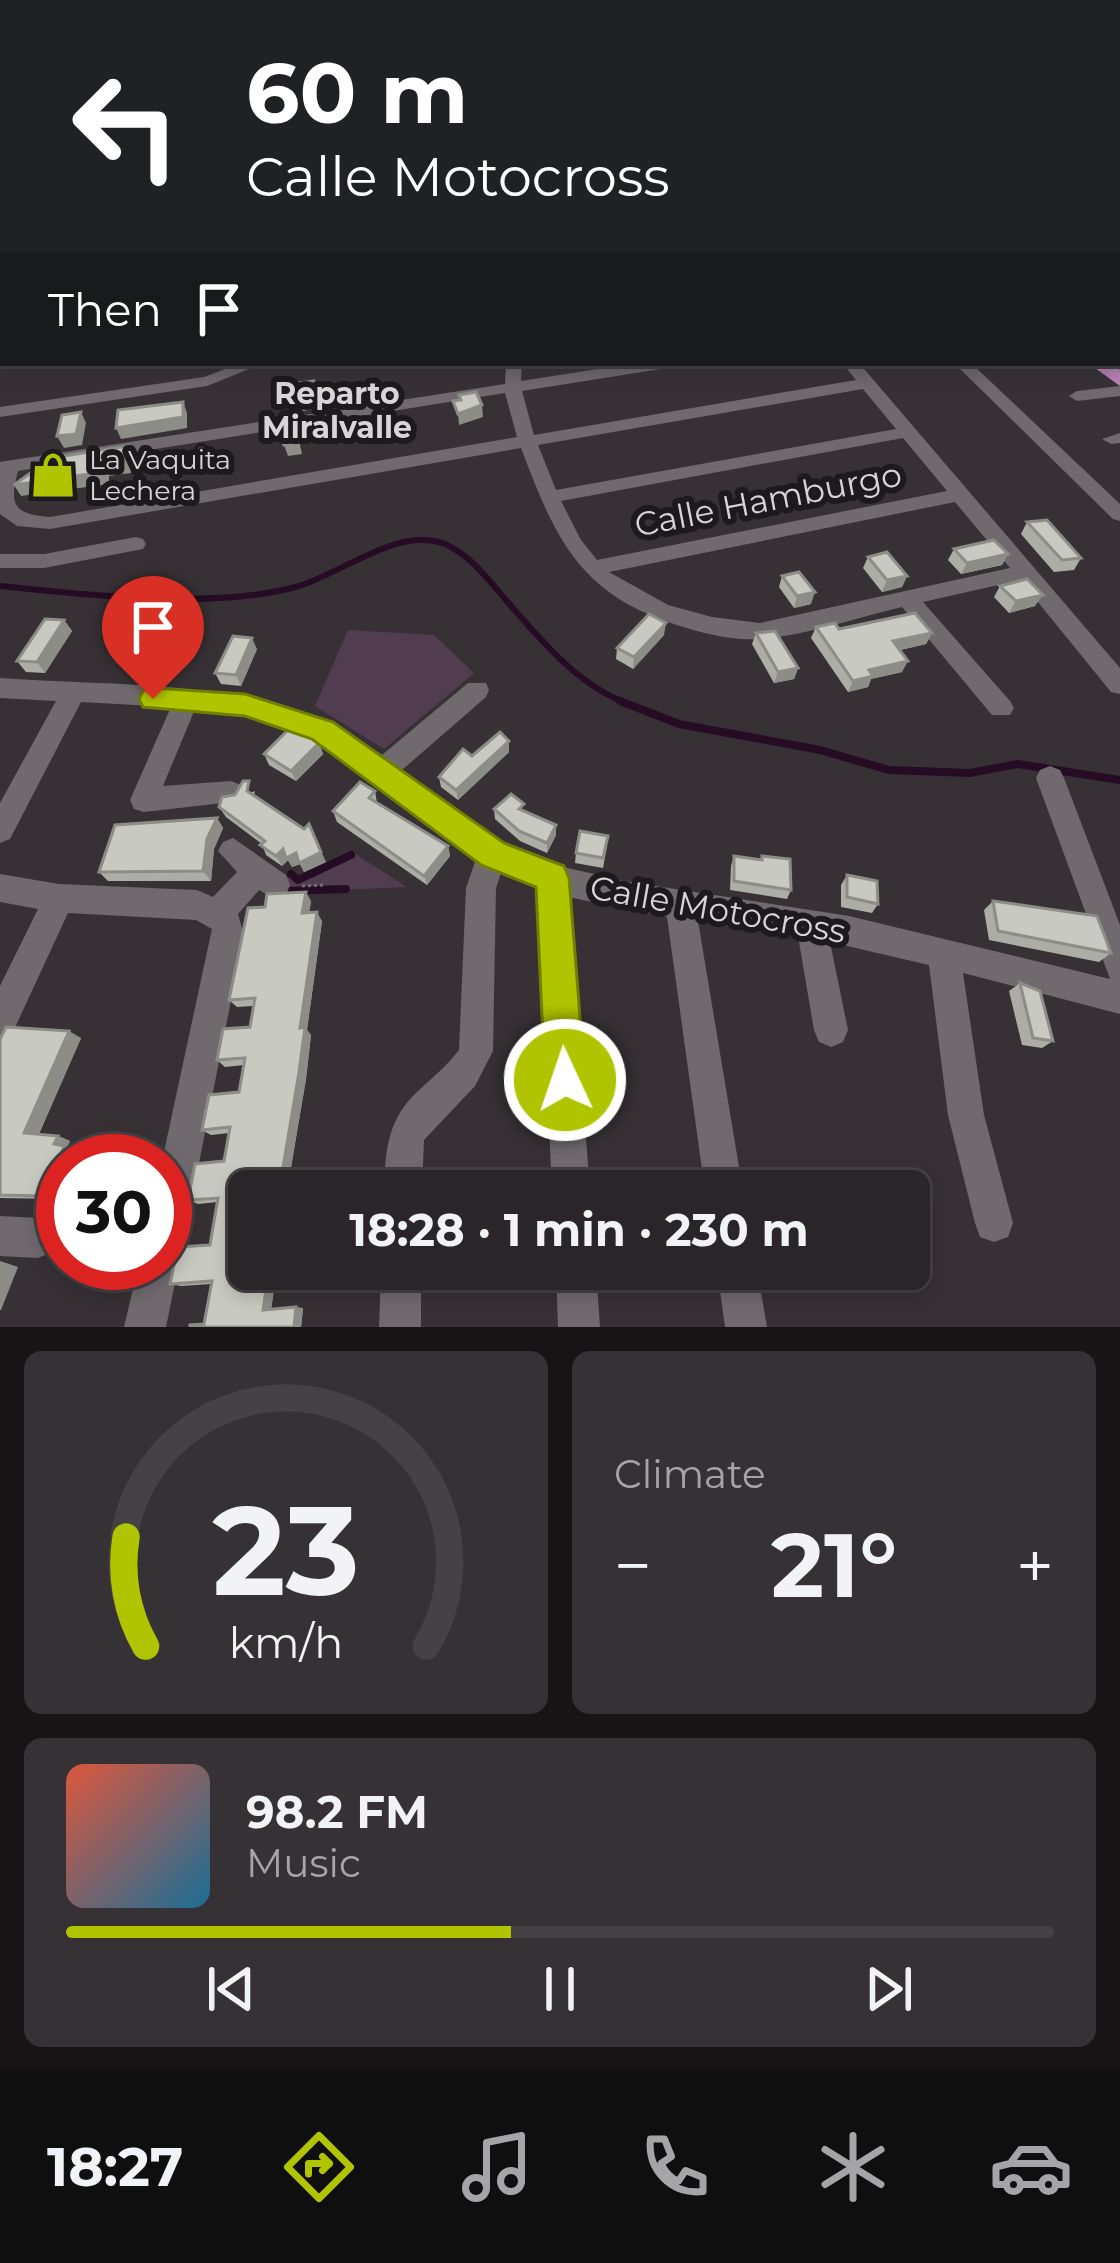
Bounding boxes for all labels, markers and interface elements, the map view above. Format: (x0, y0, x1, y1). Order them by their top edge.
text: 60 m (246, 42, 468, 144)
icon: left (48, 48, 204, 204)
text: Calle Motocross (246, 144, 670, 210)
icon: arrive (186, 276, 252, 342)
text: Then (48, 282, 162, 337)
district label: Reparto Miralvalle (262, 375, 412, 446)
place label: La Vaquita Lechera (89, 443, 231, 507)
shop icon: La Vaquita Lechera (28, 450, 78, 500)
street label: Calle Hamburgo (631, 454, 905, 544)
pin (102, 576, 204, 699)
icon: arrive (120, 594, 186, 660)
street label: Calle Motocross (587, 867, 849, 951)
position arrow (502, 1017, 628, 1143)
speed limit sign: 30 (36, 1134, 192, 1290)
text: 18:28 · 1 min · 230 m (349, 1202, 809, 1257)
text: Climate (614, 1450, 766, 1498)
text: 23 (212, 1474, 360, 1626)
text: 21° (771, 1510, 897, 1620)
text: − (614, 1525, 652, 1606)
text: + (1016, 1525, 1054, 1606)
text: km/h (229, 1615, 343, 1668)
text: 98.2 FM (246, 1784, 428, 1839)
text: Music (246, 1839, 361, 1887)
icon: previous (198, 1956, 264, 2022)
icon: pause (527, 1956, 593, 2022)
icon: next (856, 1956, 922, 2022)
icon: directions (277, 2125, 361, 2209)
icon: music (455, 2125, 539, 2209)
icon: phone (633, 2125, 717, 2209)
icon: climate (811, 2125, 895, 2209)
icon: car (989, 2125, 1073, 2209)
text: 18:27 (47, 2134, 183, 2200)

